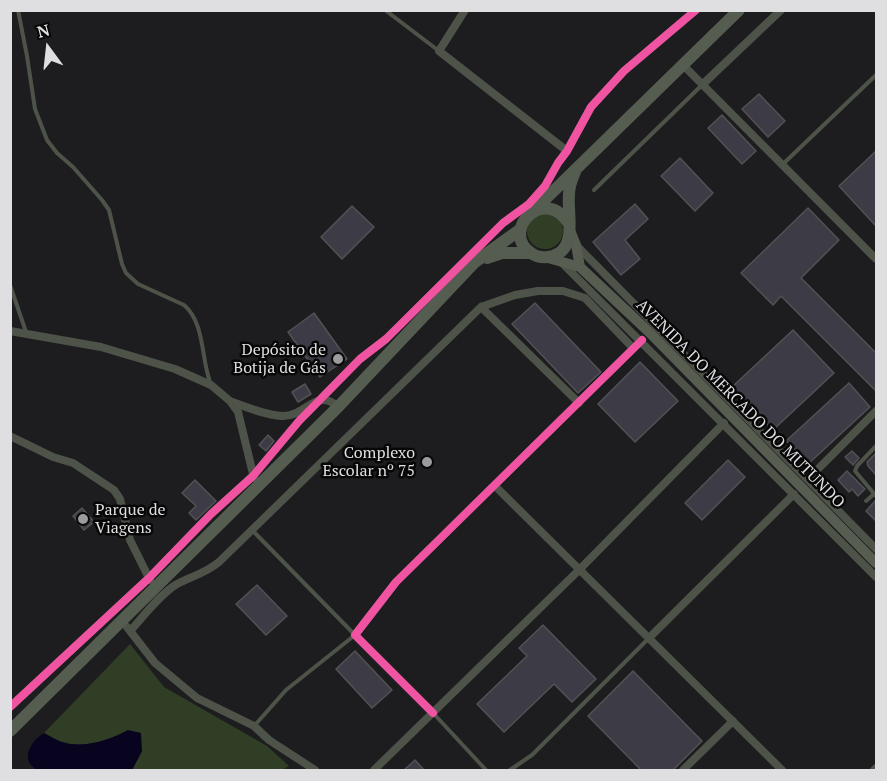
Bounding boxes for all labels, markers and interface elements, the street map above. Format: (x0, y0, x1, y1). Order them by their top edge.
north arrow (18, 18, 78, 78)
text: N (35, 18, 52, 43)
street label: AVENIDA DO MERCADO DO MUTUNDO (632, 296, 848, 512)
place label: Depósito de Botija de Gás (233, 340, 326, 378)
marker: Depósito de Botija de Gás (331, 352, 345, 366)
place label: Complexo Escolar nº 75 (322, 443, 415, 481)
marker: Complexo Escolar nº 75 (420, 455, 434, 469)
place label: Parque de Viagens (95, 500, 166, 538)
marker: Parque de Viagens (76, 512, 90, 526)

